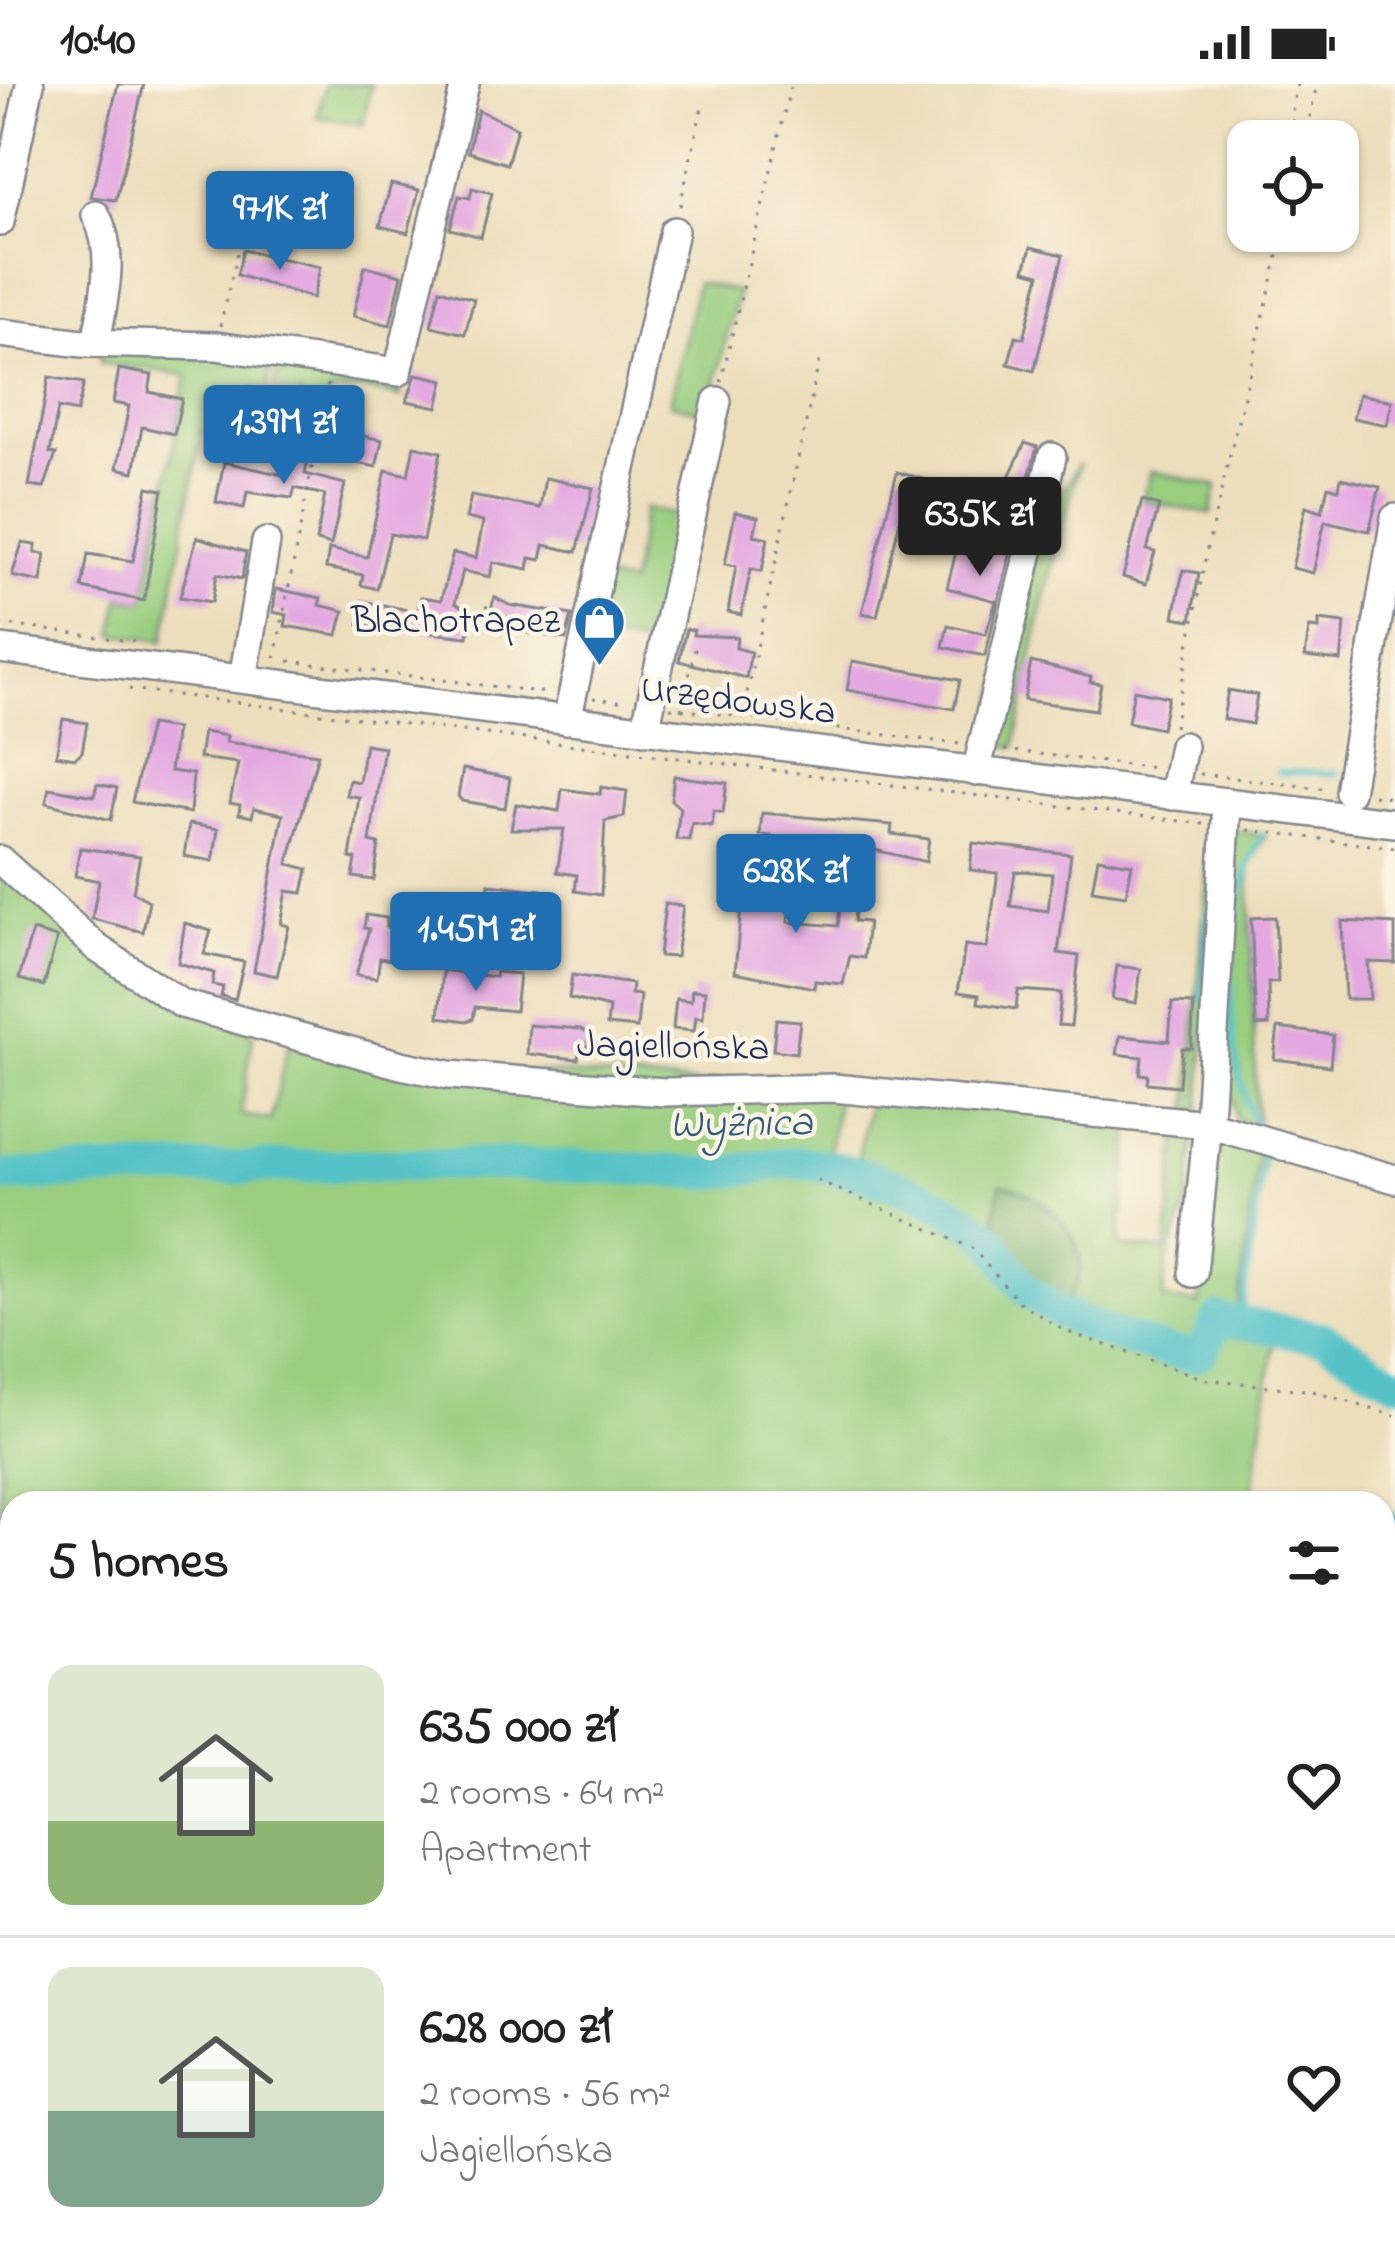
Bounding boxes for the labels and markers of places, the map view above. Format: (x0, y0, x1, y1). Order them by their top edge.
pin: 971K zł (169, 171, 391, 273)
pin: 1.39M zł (160, 385, 408, 487)
pin: 635K zł (869, 477, 1091, 579)
place label: Blachotrapez (350, 594, 561, 651)
shop icon: Blachotrapez (571, 594, 627, 668)
pin: 628K zł (685, 834, 907, 936)
pin: 1.45M zł (352, 892, 600, 994)

